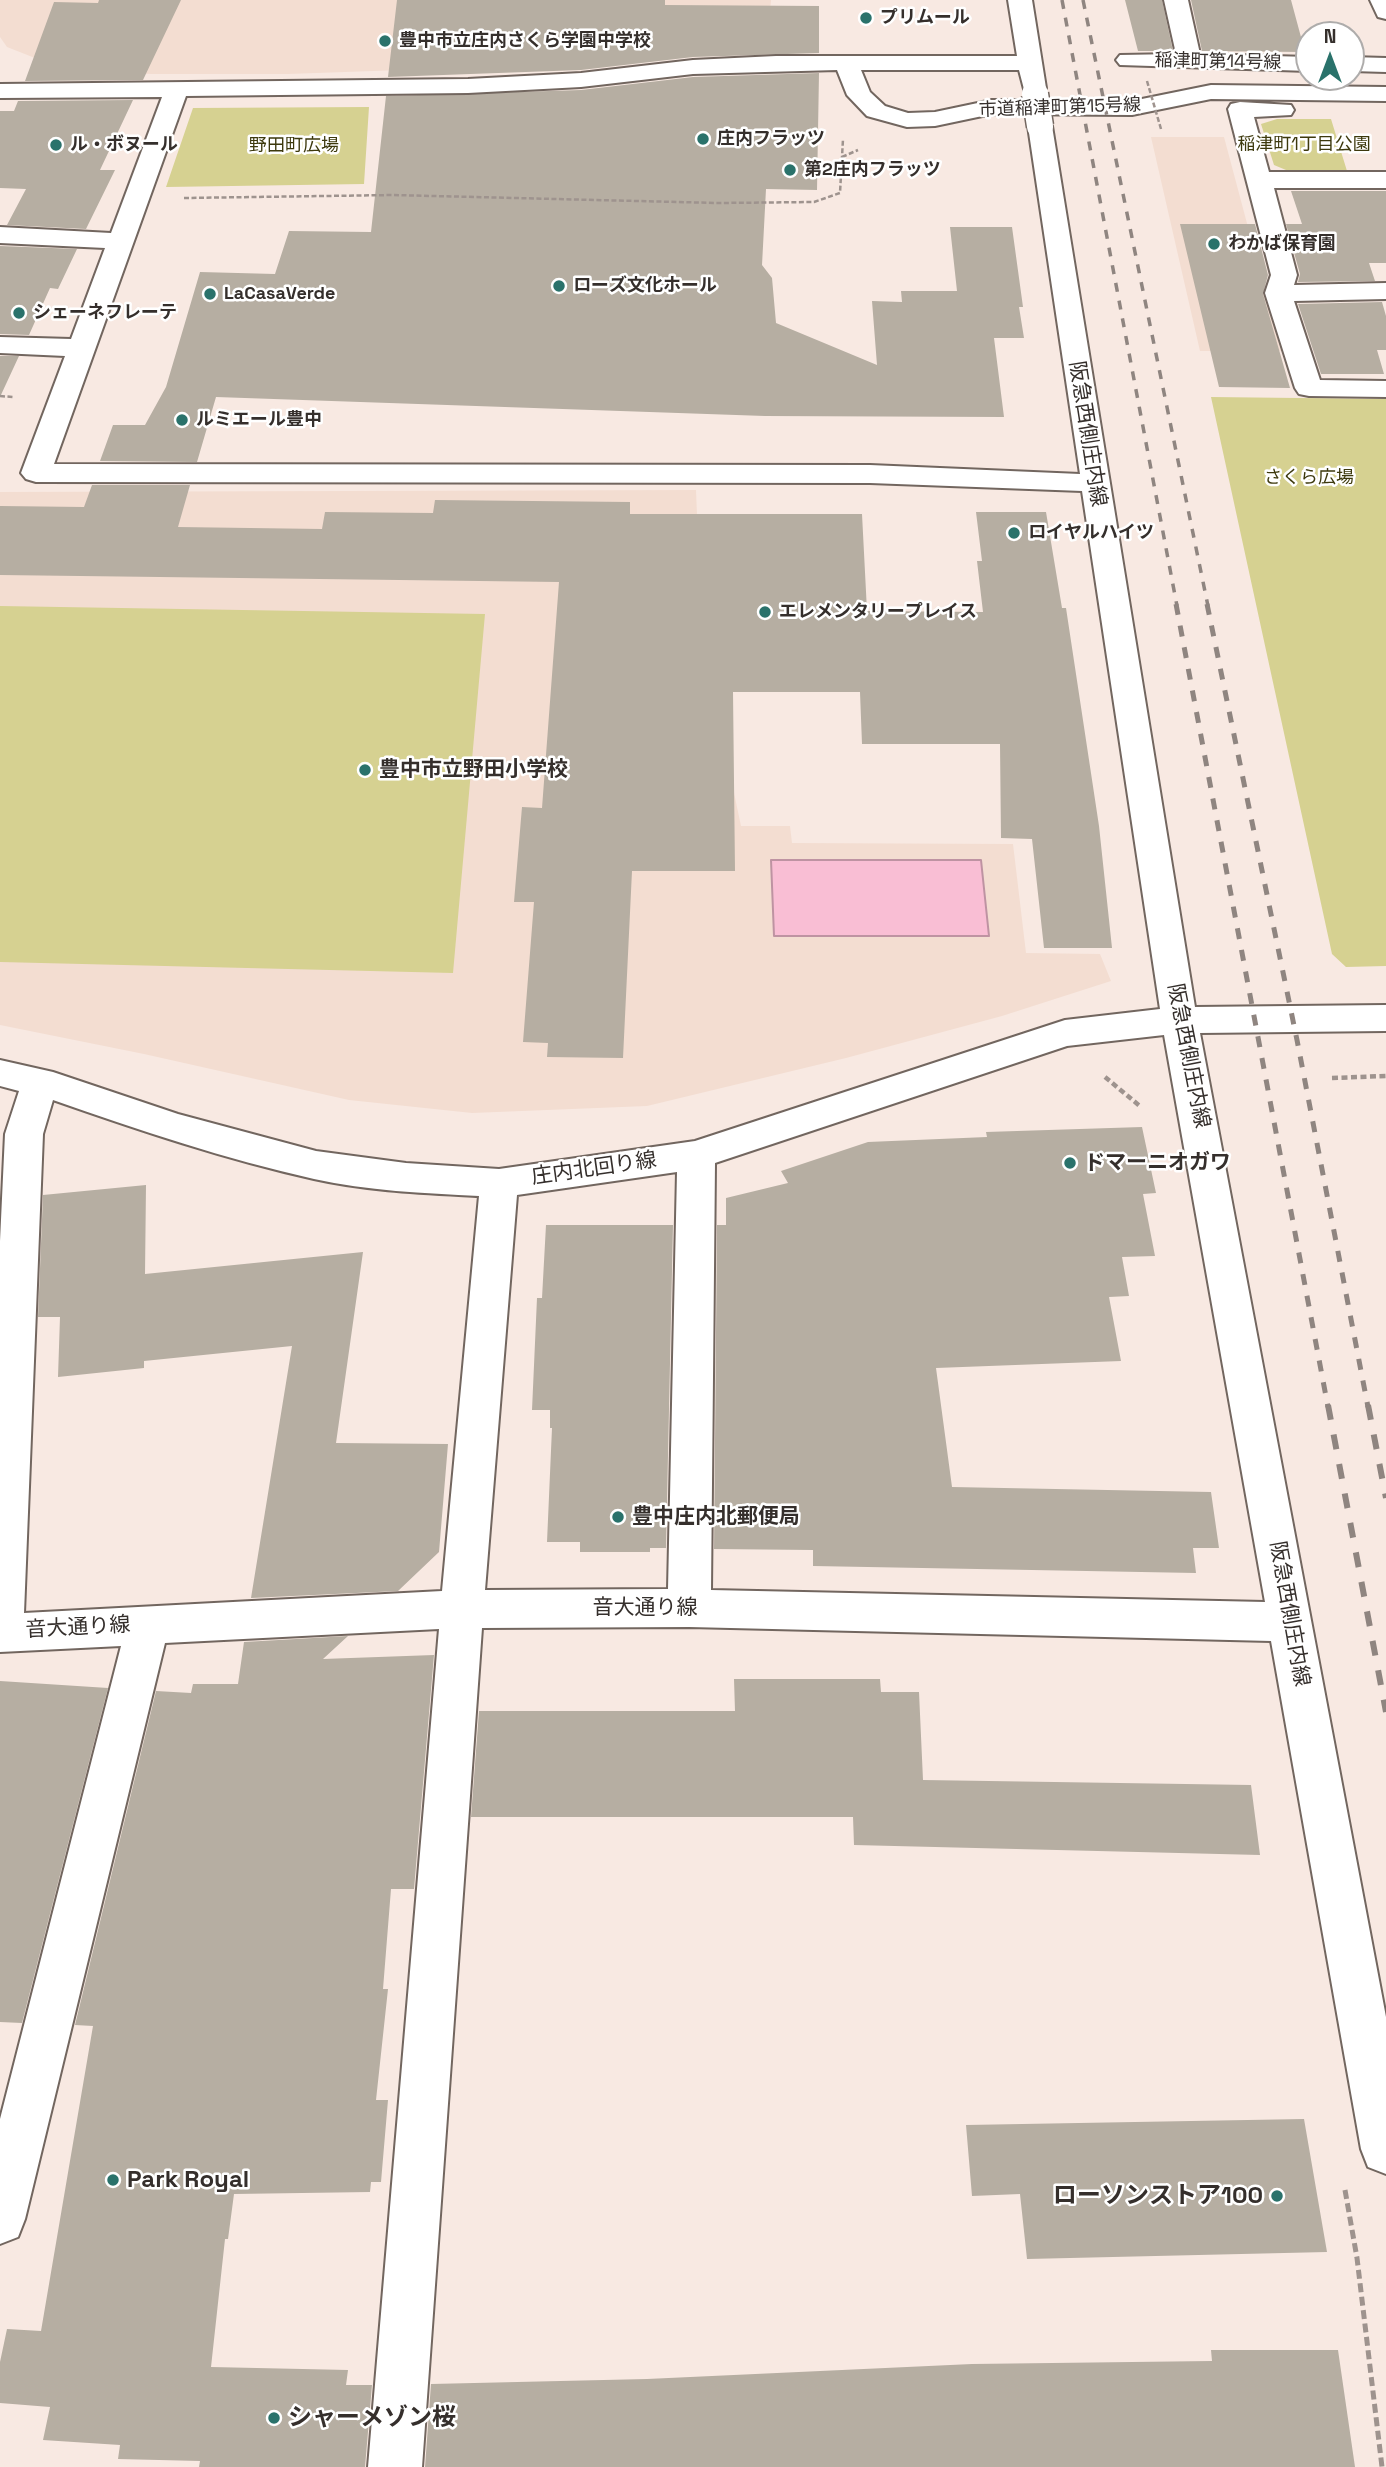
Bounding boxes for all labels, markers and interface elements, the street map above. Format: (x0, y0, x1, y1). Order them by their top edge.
place label: プリムール (880, 7, 970, 29)
marker: プリムール (858, 10, 874, 26)
north arrow (1295, 21, 1365, 91)
text: N (1324, 24, 1336, 49)
place label: 豊中市立庄内さくら学園中学校 (399, 30, 651, 52)
marker: 豊中市立庄内さくら学園中学校 (377, 33, 393, 49)
street label: 稲津町第14号線 (1154, 50, 1282, 74)
street label: 市道稲津町第15号線 (979, 94, 1141, 122)
place label: 庄内フラッツ (717, 128, 825, 150)
marker: 庄内フラッツ (695, 131, 711, 147)
place label: ル・ボヌール (70, 134, 178, 156)
park label: 稲津町1丁目公園 (1237, 134, 1371, 156)
park label: 野田町広場 (249, 135, 339, 157)
marker: ル・ボヌール (48, 137, 64, 153)
place label: 第2庄内フラッツ (804, 159, 941, 181)
marker: 第2庄内フラッツ (782, 162, 798, 178)
place label: わかば保育園 (1228, 233, 1336, 255)
marker: わかば保育園 (1206, 236, 1222, 252)
place label: ローズ文化ホール (573, 275, 717, 297)
marker: ローズ文化ホール (551, 278, 567, 294)
place label: LaCasaVerde (224, 283, 335, 305)
marker: LaCasaVerde (202, 286, 218, 302)
place label: シェーネフレーテ (33, 302, 177, 324)
marker: シェーネフレーテ (11, 305, 27, 321)
street label: 阪急西側庄内線 (1063, 359, 1111, 509)
place label: ルミエール豊中 (196, 409, 322, 431)
marker: ルミエール豊中 (174, 412, 190, 428)
park label: さくら広場 (1264, 467, 1354, 489)
place label: ロイヤルハイツ (1028, 522, 1154, 544)
marker: ロイヤルハイツ (1006, 525, 1022, 541)
place label: エレメンタリープレイス (779, 601, 977, 623)
marker: エレメンタリープレイス (757, 604, 773, 620)
place label: 豊中市立野田小学校 (379, 757, 568, 783)
marker: 豊中市立野田小学校 (357, 762, 373, 778)
street label: 阪急西側庄内線 (1162, 981, 1214, 1131)
street label: 庄内北回り線 (530, 1148, 658, 1190)
place label: ドマーニオガワ (1084, 1150, 1231, 1176)
marker: ドマーニオガワ (1062, 1155, 1078, 1171)
place label: 豊中庄内北郵便局 (632, 1504, 800, 1530)
marker: 豊中庄内北郵便局 (610, 1509, 626, 1525)
street label: 阪急西側庄内線 (1264, 1539, 1314, 1689)
street label: 音大通り線 (593, 1595, 697, 1621)
street label: 音大通り線 (25, 1613, 131, 1643)
place label: Park Royal (127, 2166, 249, 2194)
marker: Park Royal (105, 2172, 121, 2188)
place label: ローソンストア100 (1053, 2182, 1263, 2210)
marker: ローソンストア100 (1269, 2188, 1285, 2204)
place label: シャーメゾン桜 (288, 2404, 456, 2432)
marker: シャーメゾン桜 (266, 2410, 282, 2426)

